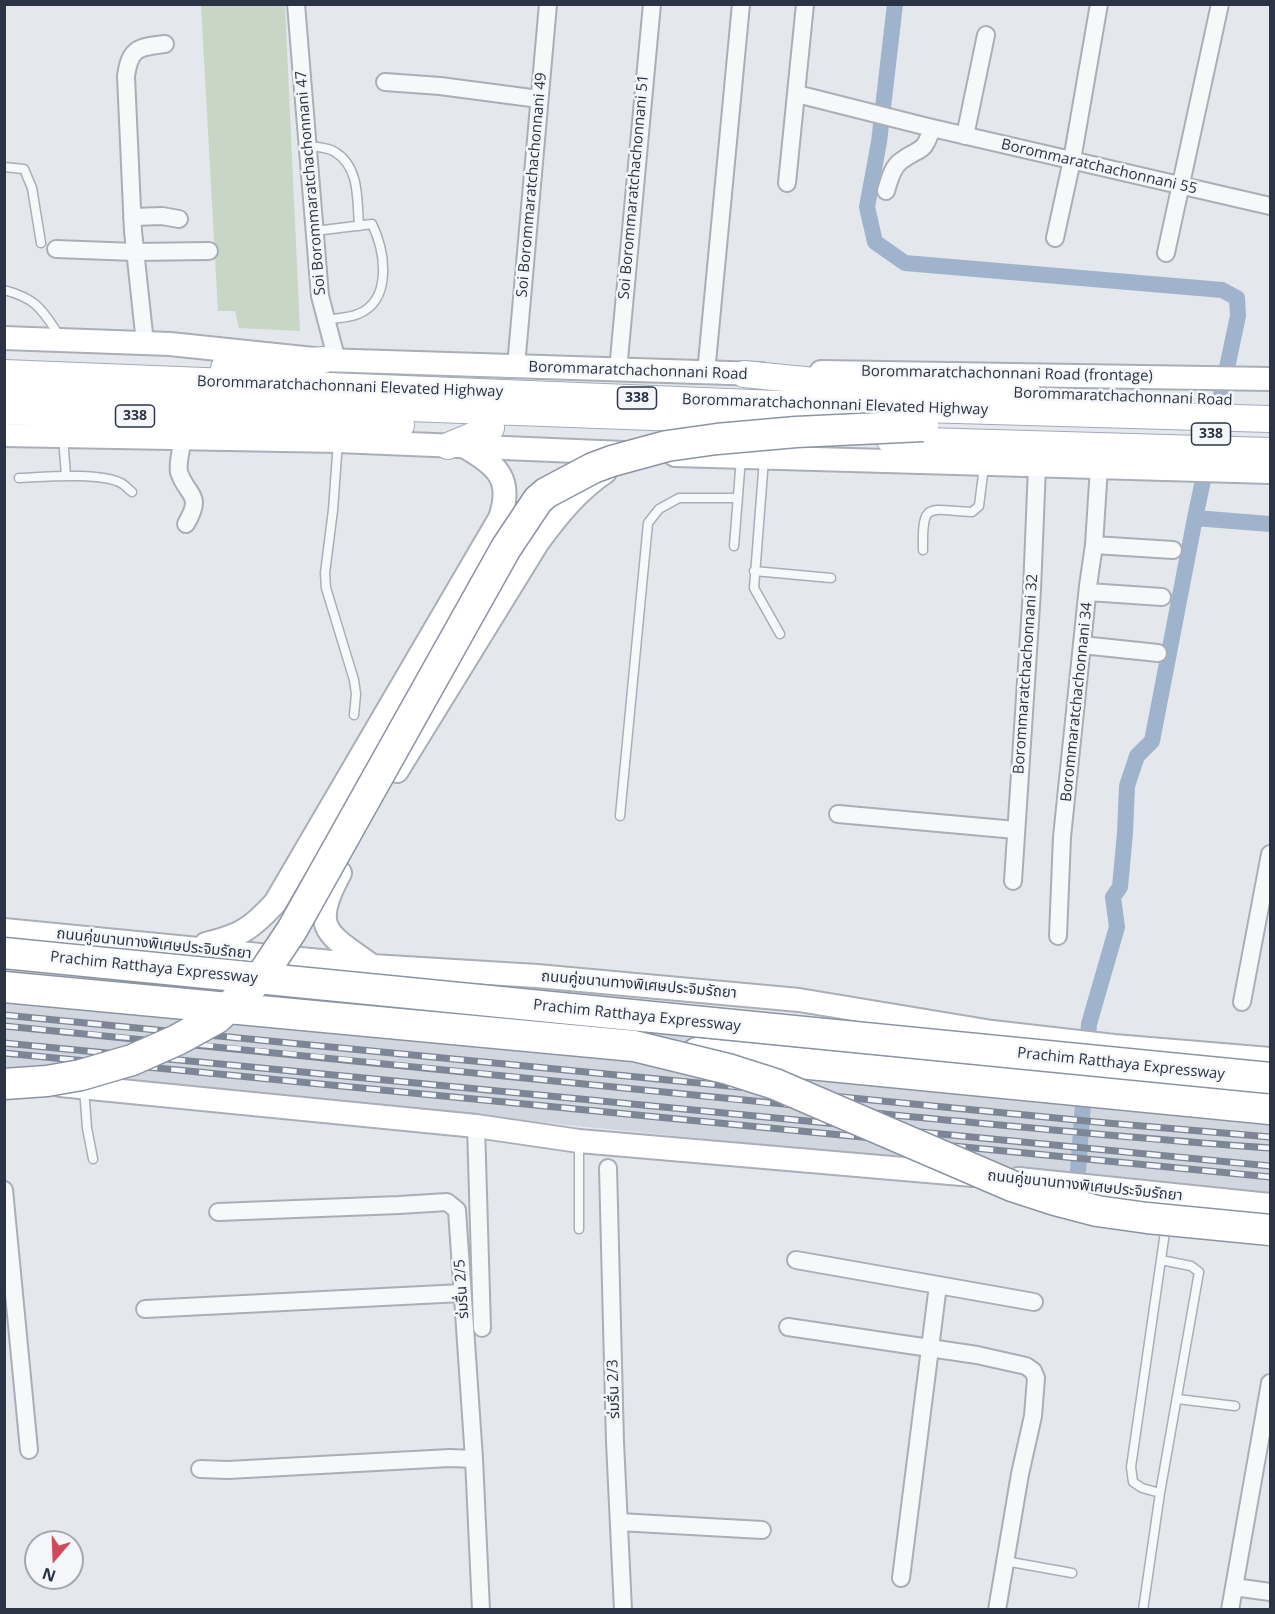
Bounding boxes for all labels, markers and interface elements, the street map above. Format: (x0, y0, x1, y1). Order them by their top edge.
street label: Soi Borommaratchachonnani 47 (292, 70, 330, 296)
street label: Soi Borommaratchachonnani 49 (513, 72, 551, 298)
street label: Soi Borommaratchachonnani 51 (615, 74, 653, 300)
street label: Borommaratchachonnani 55 (999, 136, 1199, 198)
street label: Borommaratchachonnani Road (528, 358, 748, 384)
street label: Borommaratchachonnani Road (frontage) (861, 362, 1153, 386)
street label: Borommaratchachonnani Elevated Highway (197, 373, 503, 401)
street label: Borommaratchachonnani Road (1013, 384, 1233, 410)
road number: 338 (618, 387, 656, 409)
street label: Borommaratchachonnani Elevated Highway (682, 391, 988, 419)
road number: 338 (116, 405, 154, 427)
road number: 338 (1192, 423, 1230, 445)
street label: Borommaratchachonnani 32 (1010, 573, 1042, 775)
street label: Borommaratchachonnani 34 (1058, 601, 1096, 803)
street label: ถนนคู่ขนานทางพิเศษประจิมรัถยา (55, 925, 253, 963)
street label: Prachim Ratthaya Expressway (49, 948, 259, 988)
street label: ถนนคู่ขนานทางพิเศษประจิมรัถยา (540, 967, 738, 1003)
street label: Prachim Ratthaya Expressway (532, 996, 742, 1036)
street label: Prachim Ratthaya Expressway (1016, 1044, 1226, 1084)
street label: ถนนคู่ขนานทางพิเศษประจิมรัถยา (986, 1167, 1184, 1205)
street label: ร่มรื่น 2/5 (451, 1259, 473, 1319)
street label: ร่มรื่น 2/3 (604, 1359, 624, 1419)
north arrow (24, 1530, 84, 1590)
text: N (39, 1563, 59, 1588)

